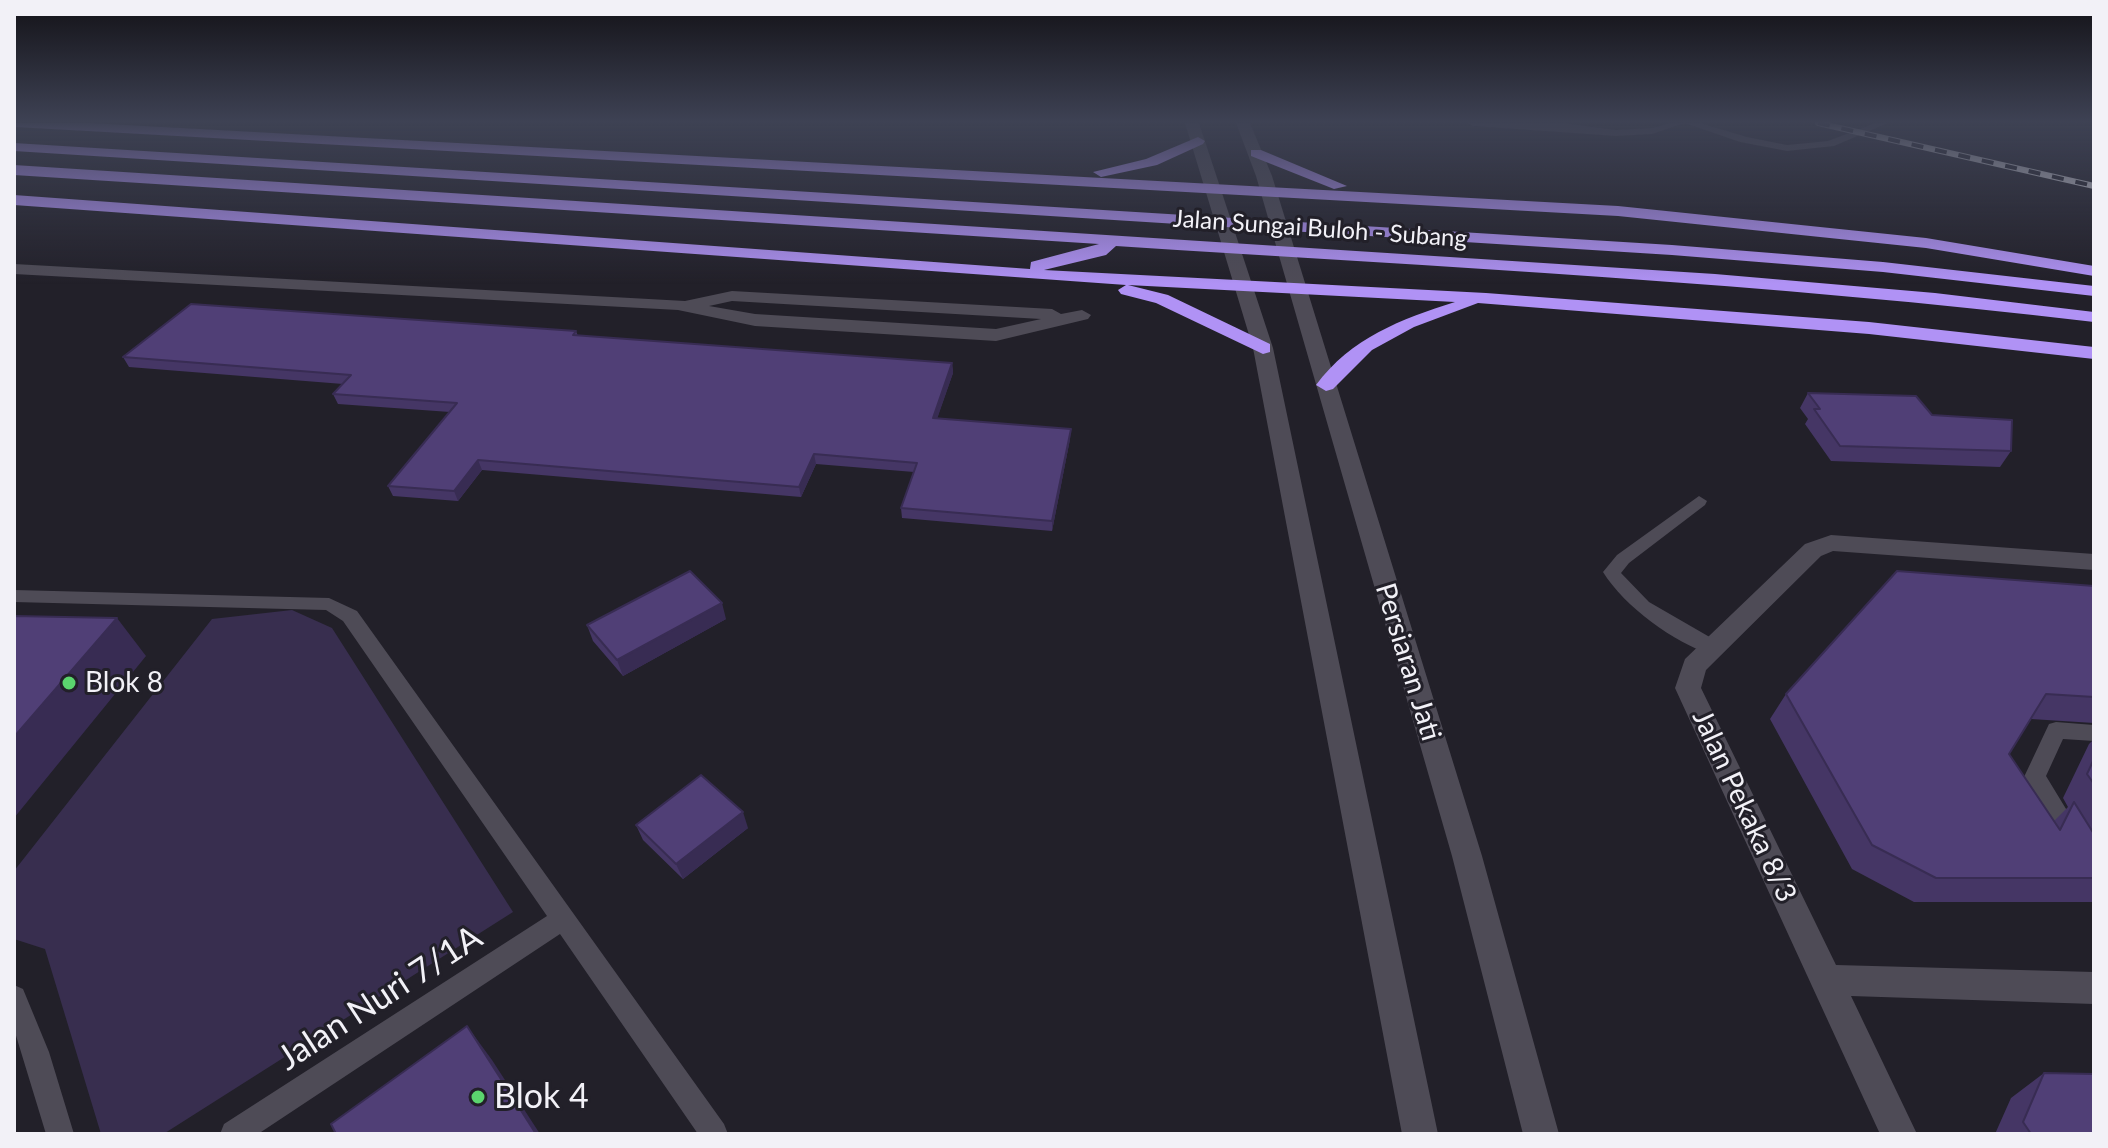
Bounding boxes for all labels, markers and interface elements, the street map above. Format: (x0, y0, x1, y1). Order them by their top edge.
street label: Jalan Sungai Buloh - Subang (1172, 204, 1468, 254)
street label: Persiaran Jati (1368, 579, 1448, 745)
place label: Blok 8 (85, 666, 163, 700)
marker: Blok 8 (60, 674, 78, 692)
street label: Jalan Pekaka 8/3 (1685, 705, 1803, 907)
street label: Jalan Nuri 7/1A (270, 917, 490, 1079)
place label: Blok 4 (494, 1077, 589, 1117)
marker: Blok 4 (469, 1088, 487, 1106)

